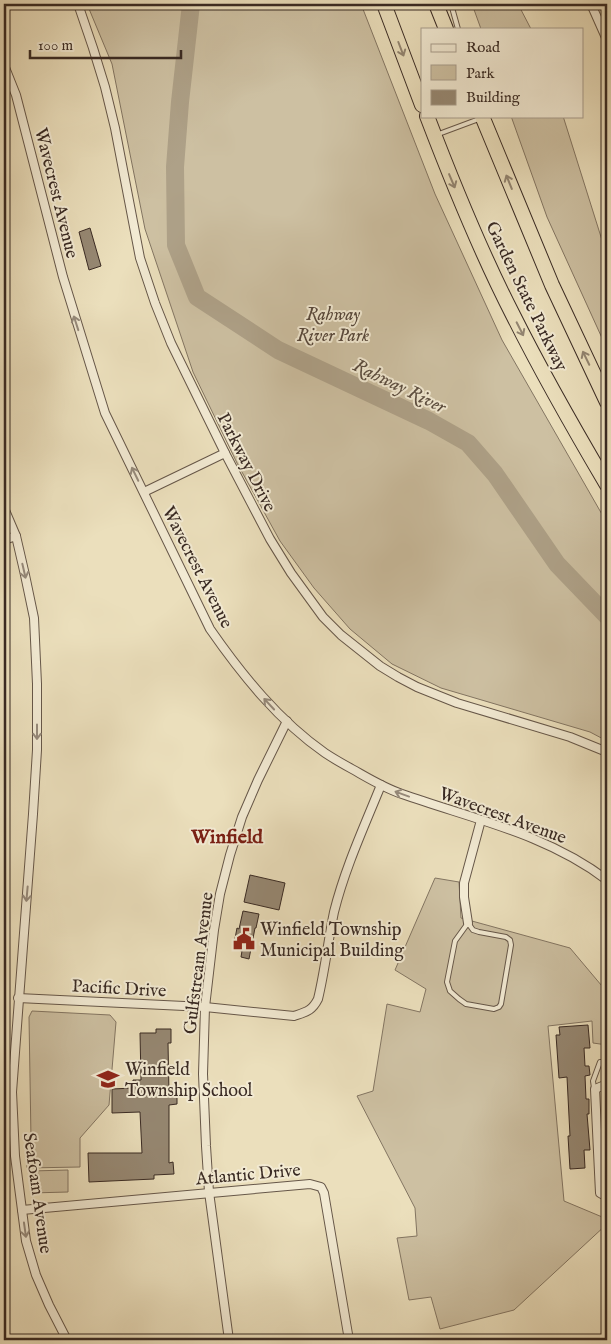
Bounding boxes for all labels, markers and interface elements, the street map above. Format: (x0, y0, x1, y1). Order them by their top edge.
scale bar (30, 28, 181, 60)
legend (421, 28, 584, 118)
text: 100 m (38, 36, 74, 55)
text: Road (466, 38, 501, 57)
one-way arrow (398, 42, 407, 57)
text: Park (466, 64, 496, 83)
text: Building (466, 88, 521, 107)
street label: Wavecrest Avenue (28, 126, 83, 261)
one-way arrow (448, 173, 458, 188)
one-way arrow (503, 175, 513, 190)
street label: Garden State Parkway (479, 218, 572, 376)
park label: Rahway River Park (297, 304, 369, 348)
one-way arrow (71, 315, 81, 331)
one-way arrow (516, 321, 525, 336)
one-way arrow (581, 351, 590, 366)
water label: Rahway River (349, 354, 451, 420)
street label: Parkway Drive (211, 409, 280, 516)
one-way arrow (130, 467, 139, 482)
street label: Wavecrest Avenue (156, 503, 237, 633)
one-way arrow (20, 562, 29, 578)
one-way arrow (263, 697, 275, 710)
one-way arrow (32, 724, 42, 740)
street label: Wavecrest Avenue (436, 783, 569, 850)
one-way arrow (395, 789, 411, 798)
district label: Winfield (190, 825, 264, 850)
one-way arrow (22, 886, 31, 902)
street label: Gulfstream Avenue (179, 891, 220, 1036)
place label: Winfield Township Municipal Building (260, 919, 404, 963)
public building icon: Winfield Township Municipal Building (231, 926, 257, 952)
street label: Pacific Drive (71, 976, 167, 1003)
place label: Winfield Township School (125, 1059, 253, 1103)
school or university icon: Winfield Township School (95, 1066, 121, 1092)
street label: Seafoam Avenue (17, 1131, 56, 1255)
street label: Atlantic Drive (194, 1159, 301, 1192)
one-way arrow (20, 1222, 30, 1238)

